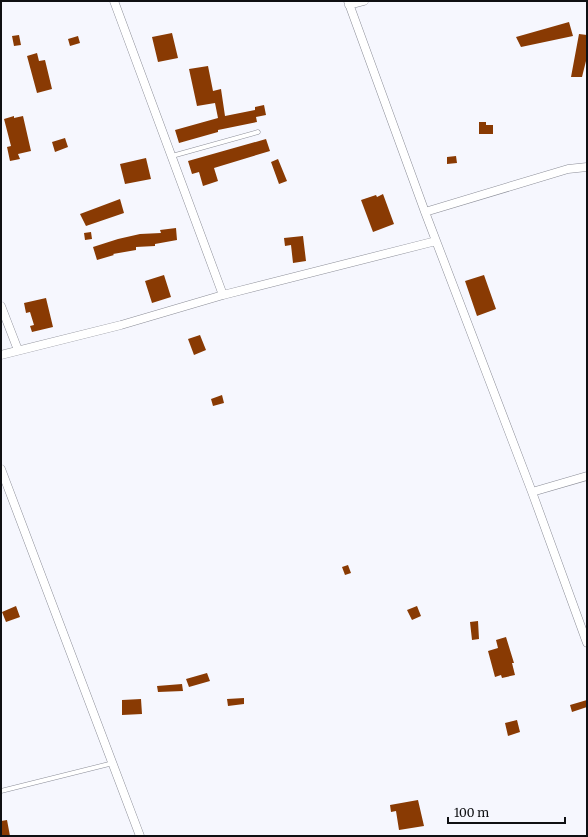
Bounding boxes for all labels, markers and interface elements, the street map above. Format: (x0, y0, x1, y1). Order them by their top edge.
scale bar (448, 799, 565, 825)
text: 100 m (454, 805, 489, 820)

